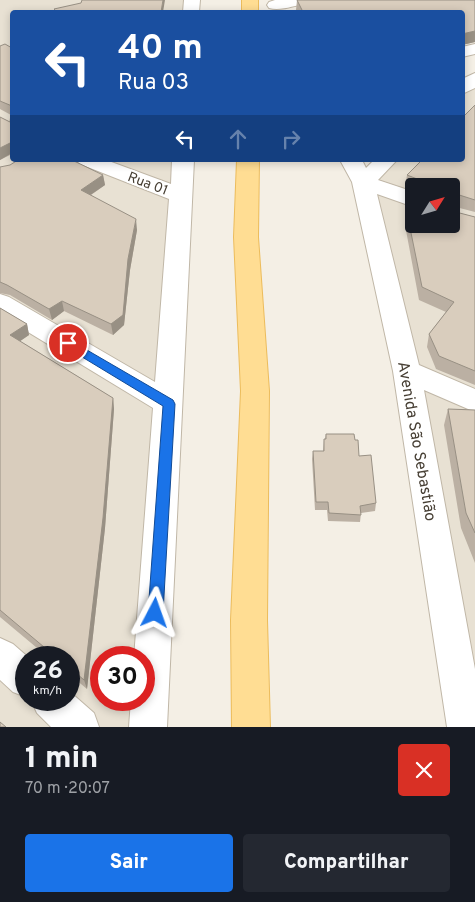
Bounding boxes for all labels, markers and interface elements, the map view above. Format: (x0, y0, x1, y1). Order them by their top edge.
text: 40 m (118, 27, 203, 71)
icon: left (35, 30, 100, 95)
text: Rua 03 (118, 70, 189, 97)
icon: left (171, 125, 199, 153)
icon: ahead (224, 125, 252, 153)
icon: right (277, 125, 305, 153)
street label: Rua 01 (125, 169, 170, 200)
north arrow (405, 178, 460, 232)
map controls (405, 178, 460, 233)
pin (47, 322, 89, 364)
icon: arrive (54, 329, 82, 357)
street label: Avenida São Sebastião (392, 360, 440, 523)
position arrow (128, 586, 180, 638)
speed limit sign: 30 (90, 646, 155, 711)
text: 26 (32, 656, 63, 688)
text: km/h (33, 683, 62, 699)
text: 1 min (25, 741, 98, 778)
button: close (398, 744, 450, 796)
text: 70 m · 20:07 (25, 779, 110, 799)
button: Sair (25, 834, 233, 892)
button: Compartilhar (243, 834, 450, 892)

